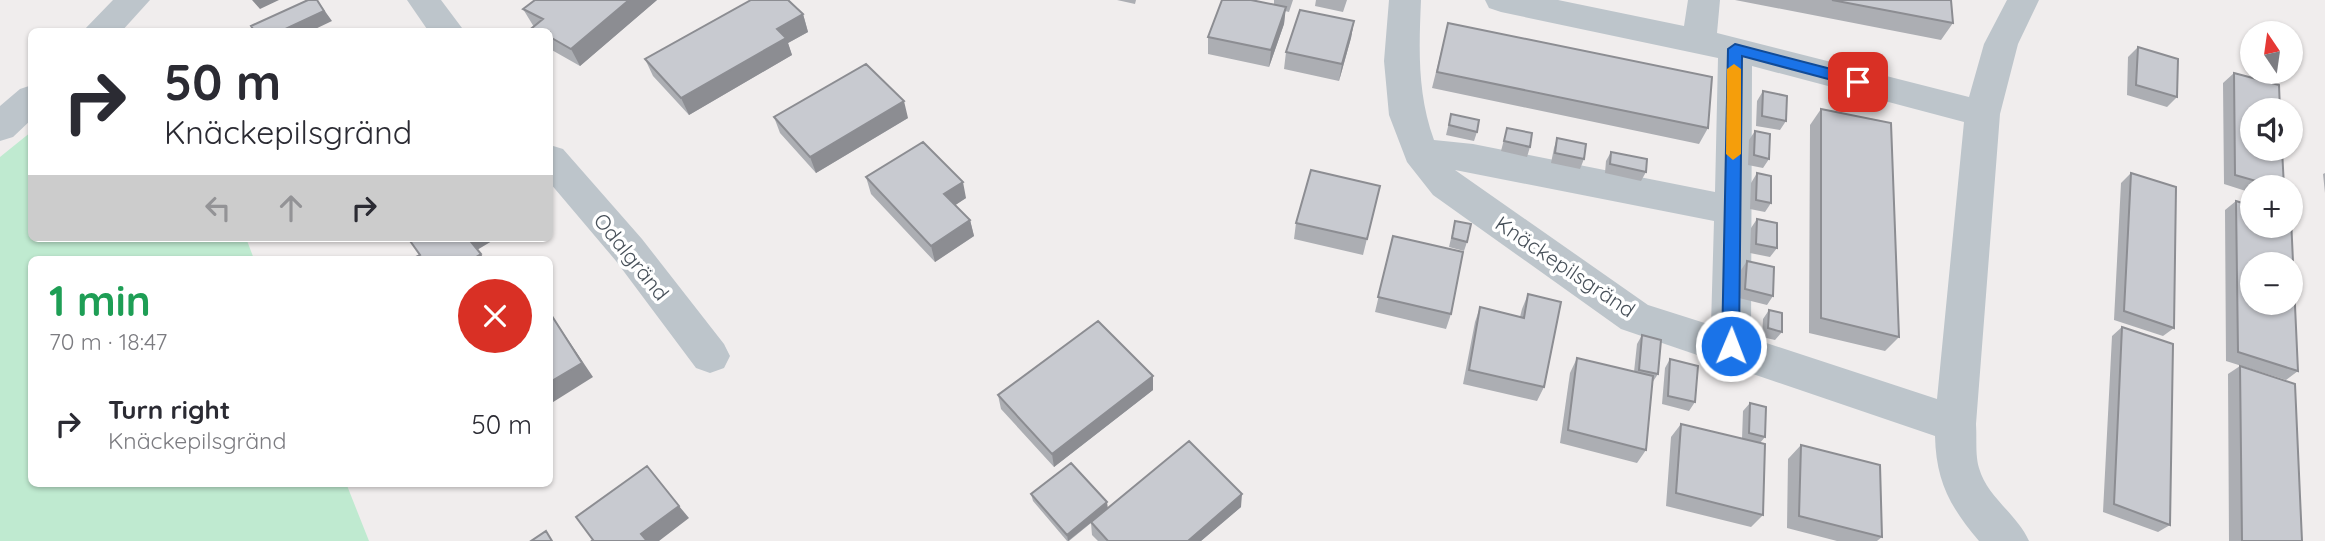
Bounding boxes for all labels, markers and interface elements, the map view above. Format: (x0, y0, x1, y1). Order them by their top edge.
north arrow (2240, 21, 2303, 84)
map controls (2240, 21, 2303, 315)
text: 50 m (164, 51, 281, 112)
pin (1828, 52, 1888, 112)
icon: right (49, 56, 140, 147)
icon: arrive (1839, 63, 1877, 101)
button: sound (2240, 98, 2303, 161)
text: Knäckepilsgränd (164, 112, 412, 152)
button: + (2240, 175, 2303, 238)
icon: left (199, 189, 237, 227)
icon: ahead (272, 189, 310, 227)
icon: right (345, 189, 383, 227)
street label: Odalgränd (589, 207, 675, 305)
street label: Knäckepilsgränd (1491, 210, 1640, 322)
button: − (2240, 252, 2303, 315)
text: 1 min (49, 274, 151, 327)
button: close (458, 279, 532, 353)
position arrow (1694, 309, 1768, 383)
text: 70 m · 18:47 (49, 327, 167, 356)
text: Turn right (108, 393, 230, 426)
icon: right (49, 405, 87, 443)
text: 50 m (472, 408, 532, 441)
text: Knäckepilsgränd (108, 426, 286, 455)

